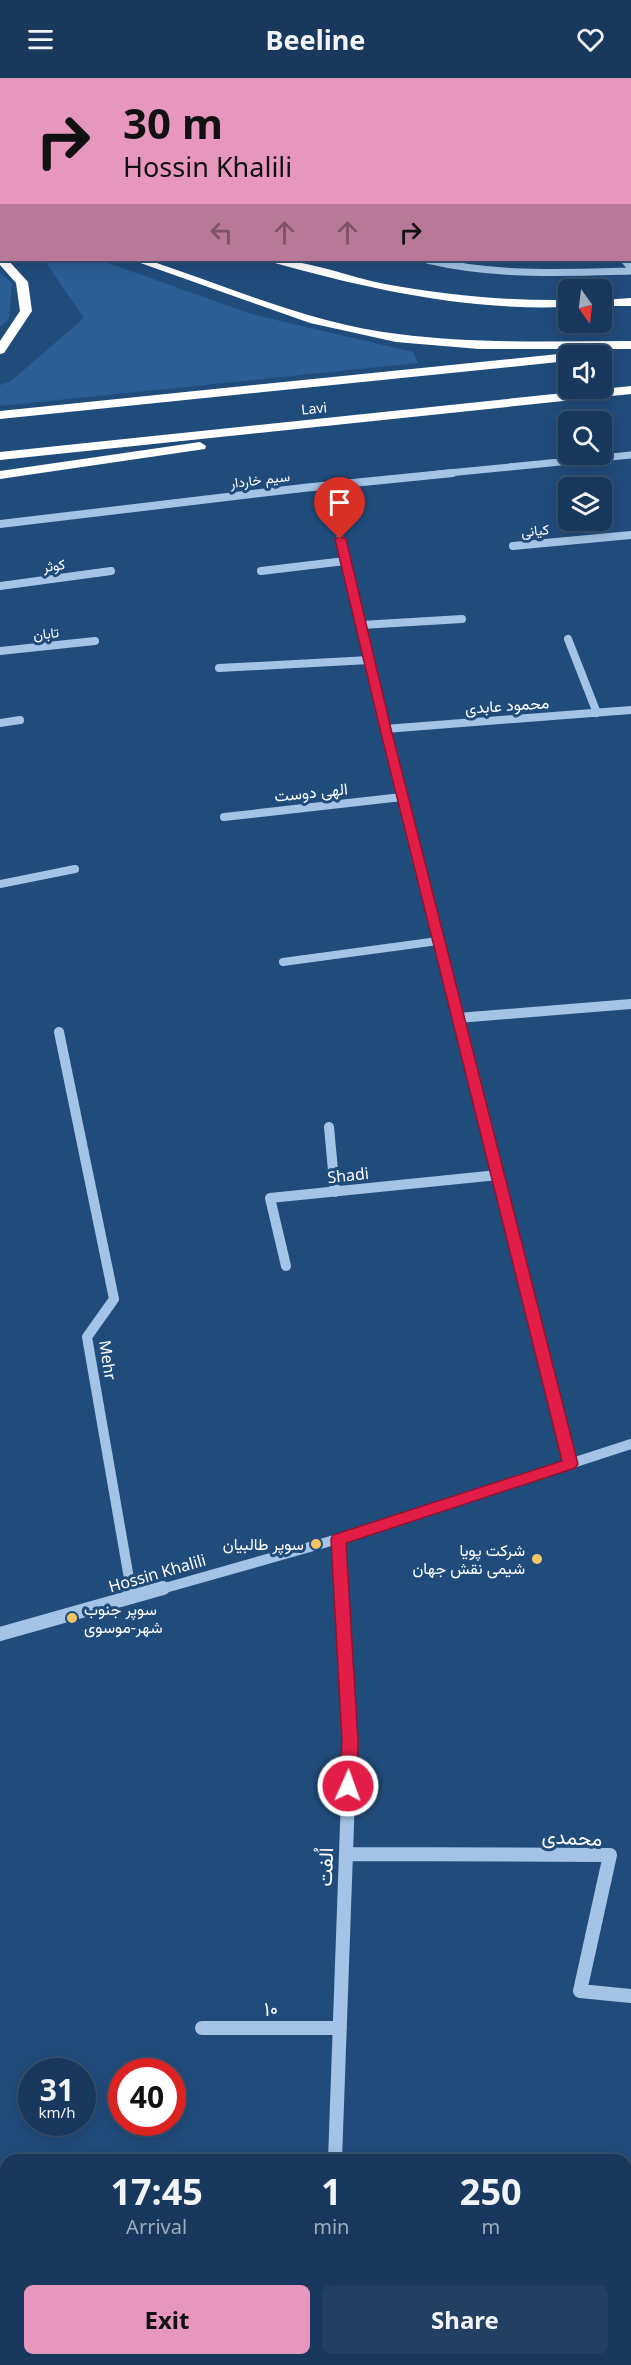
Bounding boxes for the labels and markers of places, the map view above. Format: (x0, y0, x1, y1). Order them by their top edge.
pin (314, 477, 365, 539)
place label: سوپر طالبیان (223, 1533, 304, 1556)
marker: سوپر طالبیان (309, 1537, 323, 1551)
place label: شرکت پویا شیمی نقش جهان (412, 1539, 525, 1579)
marker: شرکت پویا شیمی نقش جهان (530, 1552, 544, 1566)
place label: سوپر جنوب شهر-موسوی (84, 1598, 163, 1638)
marker: سوپر جنوب شهر-موسوی (65, 1611, 79, 1625)

